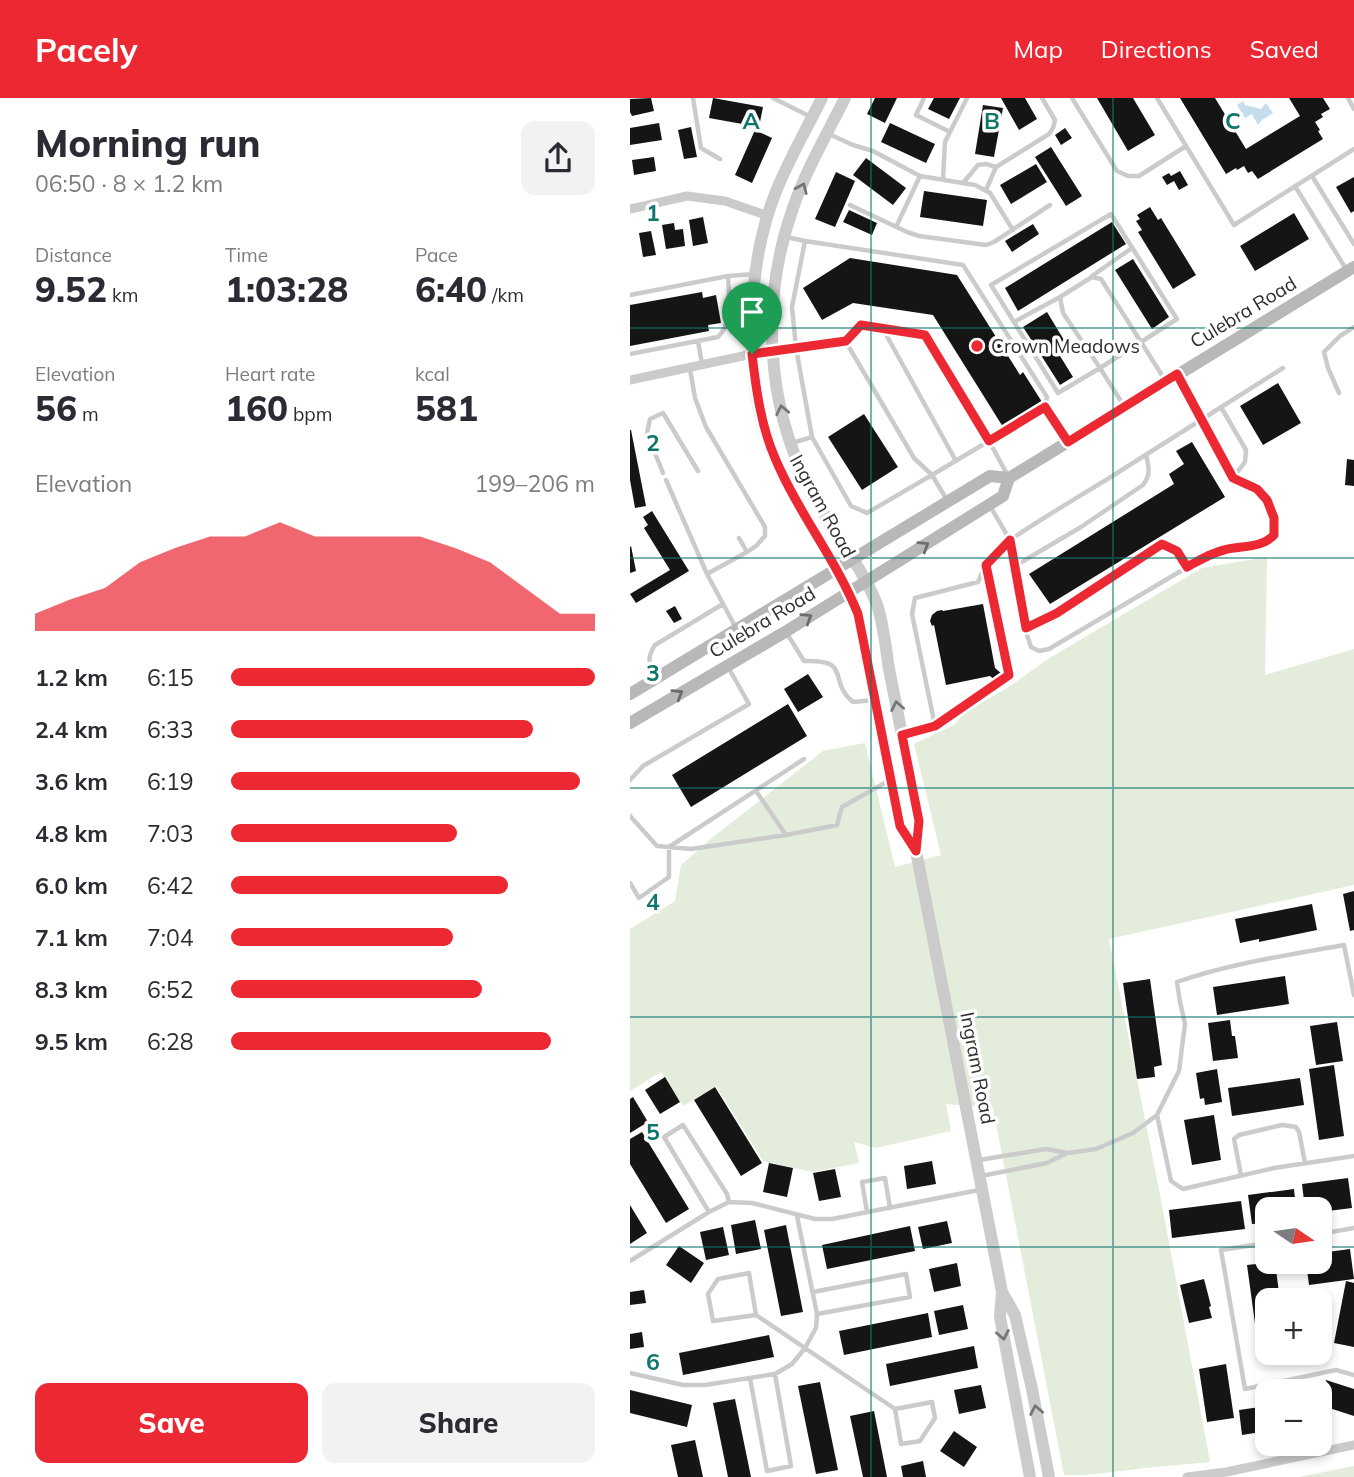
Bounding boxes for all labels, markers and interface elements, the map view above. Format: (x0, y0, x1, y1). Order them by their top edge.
text: Pacely (35, 29, 138, 70)
text: Map (1013, 34, 1063, 64)
text: Directions (1101, 34, 1212, 64)
text: Saved (1250, 34, 1319, 64)
text: A (742, 106, 760, 135)
text: B (984, 106, 1000, 135)
text: C (1225, 106, 1241, 135)
text: Morning run (35, 119, 261, 167)
button: share (521, 121, 595, 195)
text: 06:50 · 8 × 1.2 km (35, 169, 223, 198)
one-way arrow (794, 182, 808, 195)
text: 1 (646, 198, 660, 227)
text: Distance (35, 243, 112, 267)
text: Time (225, 243, 268, 267)
text: Pace (415, 243, 458, 267)
text: 9.52 (35, 267, 107, 311)
text: 1:03:28 (225, 267, 348, 311)
text: 6:40 (415, 267, 487, 311)
street label: Culebra Road (1185, 271, 1301, 353)
pin (722, 282, 782, 354)
text: km (107, 283, 139, 307)
text: /km (487, 283, 524, 307)
icon: arrive (733, 293, 771, 331)
place label: Crown Meadows (991, 334, 1140, 358)
marker: Crown Meadows (969, 338, 985, 354)
text: Elevation (35, 362, 115, 386)
text: Heart rate (225, 362, 315, 386)
text: kcal (415, 362, 450, 386)
text: 56 (35, 386, 77, 430)
text: 160 (225, 386, 288, 430)
text: 581 (415, 386, 478, 430)
text: m (77, 402, 99, 426)
text: bpm (288, 402, 332, 426)
one-way arrow (775, 404, 790, 416)
text: 2 (646, 428, 660, 457)
street label: Ingram Road (785, 450, 861, 562)
text: Elevation (35, 469, 132, 498)
text: 199–206 m (474, 469, 595, 498)
one-way arrow (916, 541, 929, 554)
street label: Culebra Road (704, 581, 820, 663)
one-way arrow (799, 614, 812, 627)
text: 3 (646, 658, 660, 687)
text: 1.2 km (35, 663, 108, 692)
text: 6:15 (147, 663, 194, 692)
one-way arrow (671, 689, 684, 702)
one-way arrow (890, 700, 905, 712)
text: 2.4 km (35, 715, 108, 744)
text: 6:33 (147, 715, 194, 744)
text: 3.6 km (35, 767, 108, 796)
text: 6:19 (147, 767, 194, 796)
text: 4.8 km (35, 819, 108, 848)
text: 7:03 (147, 819, 194, 848)
text: 6.0 km (35, 871, 108, 900)
text: 6:42 (147, 871, 194, 900)
text: 4 (646, 887, 660, 916)
text: 7.1 km (35, 923, 108, 952)
text: 7:04 (147, 923, 194, 952)
text: 8.3 km (35, 975, 108, 1004)
text: 6:52 (147, 975, 194, 1004)
street label: Ingram Road (955, 1010, 1001, 1126)
text: 9.5 km (35, 1027, 108, 1056)
text: 6:28 (147, 1027, 194, 1056)
text: 5 (646, 1117, 660, 1146)
north arrow (1255, 1197, 1332, 1274)
map controls (1255, 1197, 1332, 1456)
button: + (1255, 1288, 1332, 1365)
one-way arrow (995, 1329, 1010, 1341)
text: 6 (646, 1347, 660, 1376)
button: − (1255, 1379, 1332, 1456)
button: Save (35, 1383, 308, 1463)
button: Share (322, 1383, 595, 1463)
one-way arrow (1030, 1404, 1045, 1416)

